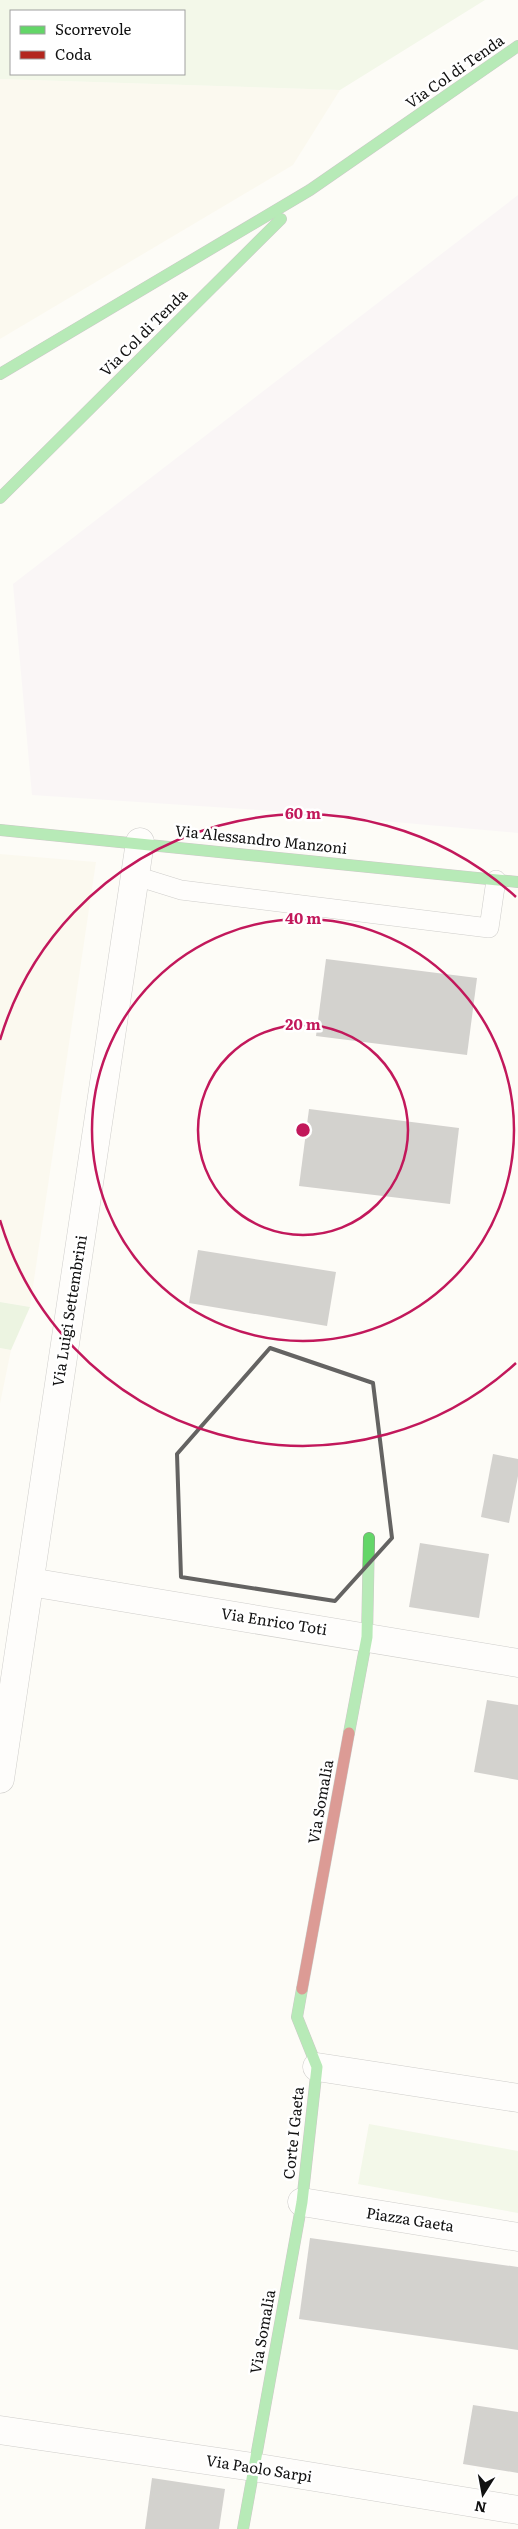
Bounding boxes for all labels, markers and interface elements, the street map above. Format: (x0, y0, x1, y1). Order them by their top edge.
legend (10, 10, 185, 75)
text: Scorrevole (55, 17, 132, 40)
street label: Via Col di Tenda (400, 28, 509, 113)
text: Coda (55, 42, 92, 65)
street label: Via Col di Tenda (94, 282, 193, 381)
text: 60 m (285, 801, 321, 824)
street label: Via Alessandro Manzoni (174, 818, 348, 859)
text: 40 m (285, 906, 321, 929)
text: 20 m (285, 1012, 321, 1035)
centre of rings (294, 1121, 312, 1139)
street label: Via Luigi Settembrini (45, 1233, 92, 1388)
street label: Via Enrico Toti (219, 1601, 329, 1640)
street label: Via Somalia (301, 1757, 338, 1846)
street label: Corte I Gaeta (276, 2085, 309, 2180)
street label: Piazza Gaeta (365, 2200, 457, 2237)
street label: Via Somalia (243, 2287, 280, 2376)
street label: Via Paolo Sarpi (204, 2448, 314, 2487)
north arrow (458, 2469, 508, 2519)
text: N (472, 2497, 488, 2519)

